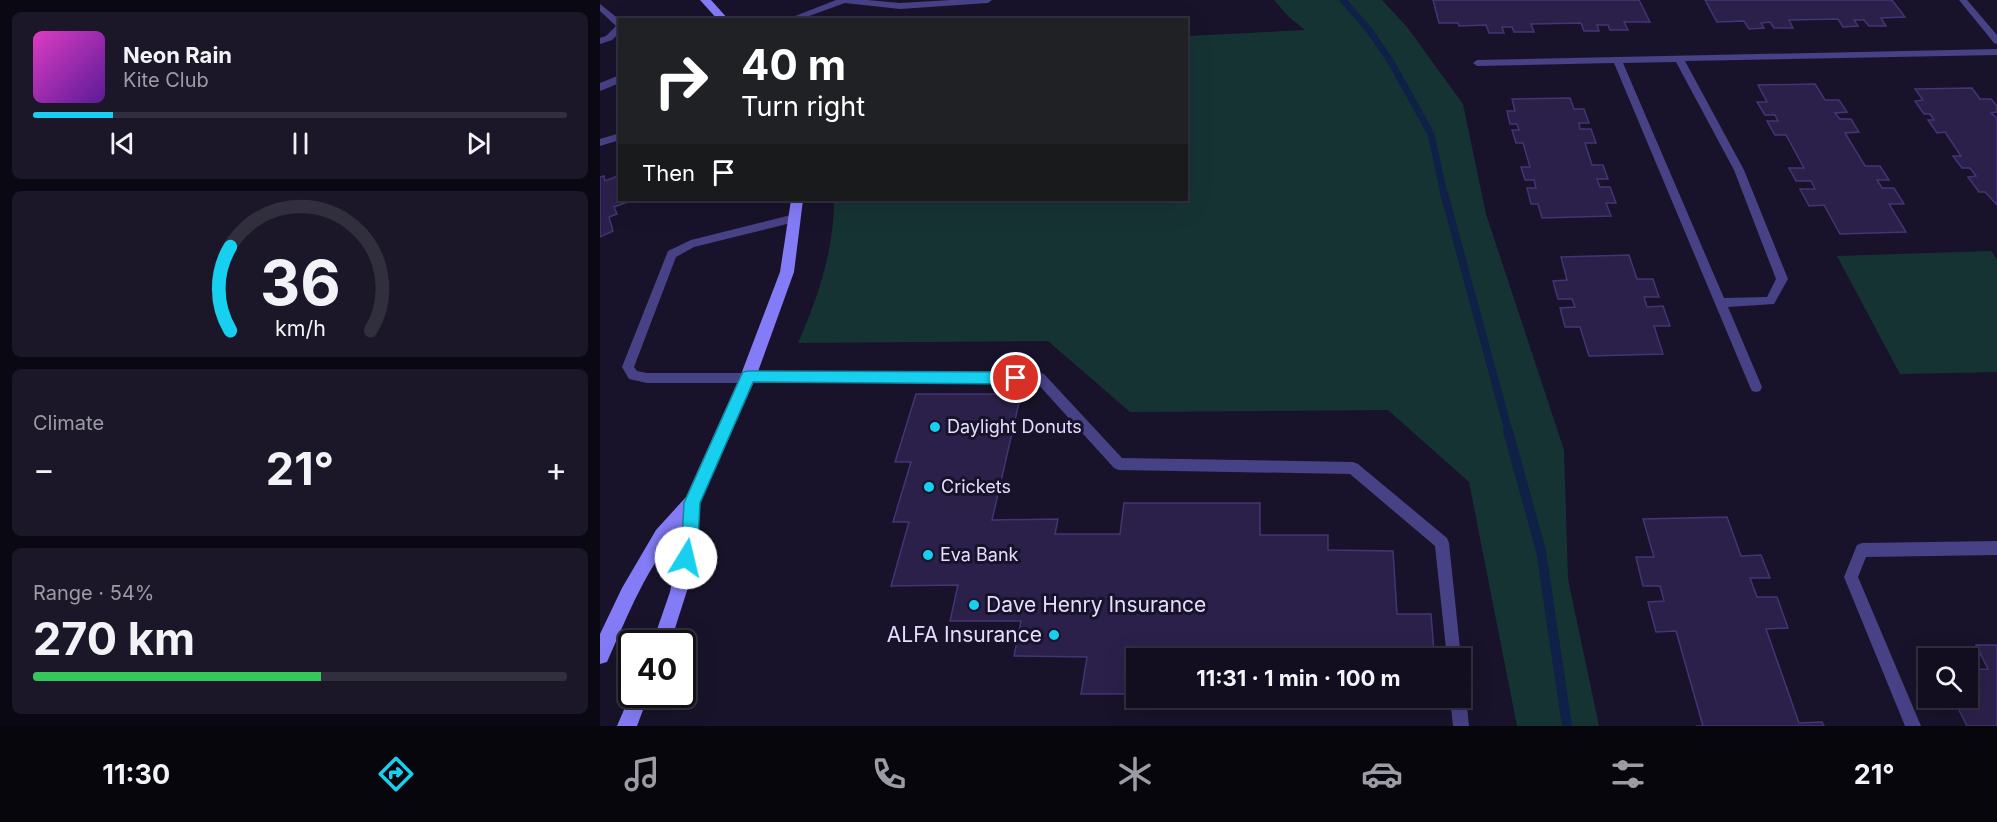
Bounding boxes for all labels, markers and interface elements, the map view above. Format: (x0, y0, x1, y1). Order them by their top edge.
text: 40 m (741, 39, 846, 90)
text: Neon Rain (123, 42, 232, 68)
icon: right (642, 42, 720, 120)
text: Kite Club (123, 68, 209, 92)
text: Turn right (741, 90, 865, 123)
icon: previous (106, 127, 139, 160)
icon: pause (284, 127, 317, 160)
icon: next (462, 127, 495, 160)
icon: arrive (707, 156, 740, 189)
text: Then (642, 160, 695, 186)
text: 36 (260, 245, 340, 320)
text: km/h (275, 315, 325, 341)
pin (990, 352, 1041, 403)
icon: arrive (999, 361, 1032, 394)
text: Climate (33, 411, 104, 435)
place label: Daylight Donuts (947, 416, 1082, 437)
marker: Daylight Donuts (928, 420, 942, 434)
text: 21° (266, 441, 334, 496)
text: − (33, 449, 55, 489)
text: + (545, 449, 567, 489)
place label: Crickets (941, 476, 1011, 497)
marker: Crickets (922, 480, 936, 494)
position arrow (654, 526, 718, 590)
place label: Eva Bank (940, 544, 1019, 565)
marker: Eva Bank (921, 548, 935, 562)
text: Range · 54% (33, 581, 154, 605)
place label: Dave Henry Insurance (986, 592, 1206, 617)
marker: Dave Henry Insurance (967, 598, 981, 612)
text: 270 km (33, 611, 195, 666)
place label: ALFA Insurance (887, 622, 1042, 647)
marker: ALFA Insurance (1047, 628, 1061, 642)
speed limit sign: 40 (618, 630, 696, 708)
map controls (1918, 648, 1978, 708)
button: search (1918, 648, 1978, 708)
text: 11:31 · 1 min · 100 m (1196, 665, 1401, 691)
icon: directions (375, 753, 417, 795)
icon: music (621, 753, 663, 795)
icon: phone (868, 753, 910, 795)
icon: climate (1114, 753, 1156, 795)
icon: car (1361, 753, 1403, 795)
icon: filters (1607, 753, 1649, 795)
text: 11:30 (102, 758, 170, 791)
text: 21° (1854, 758, 1895, 791)

